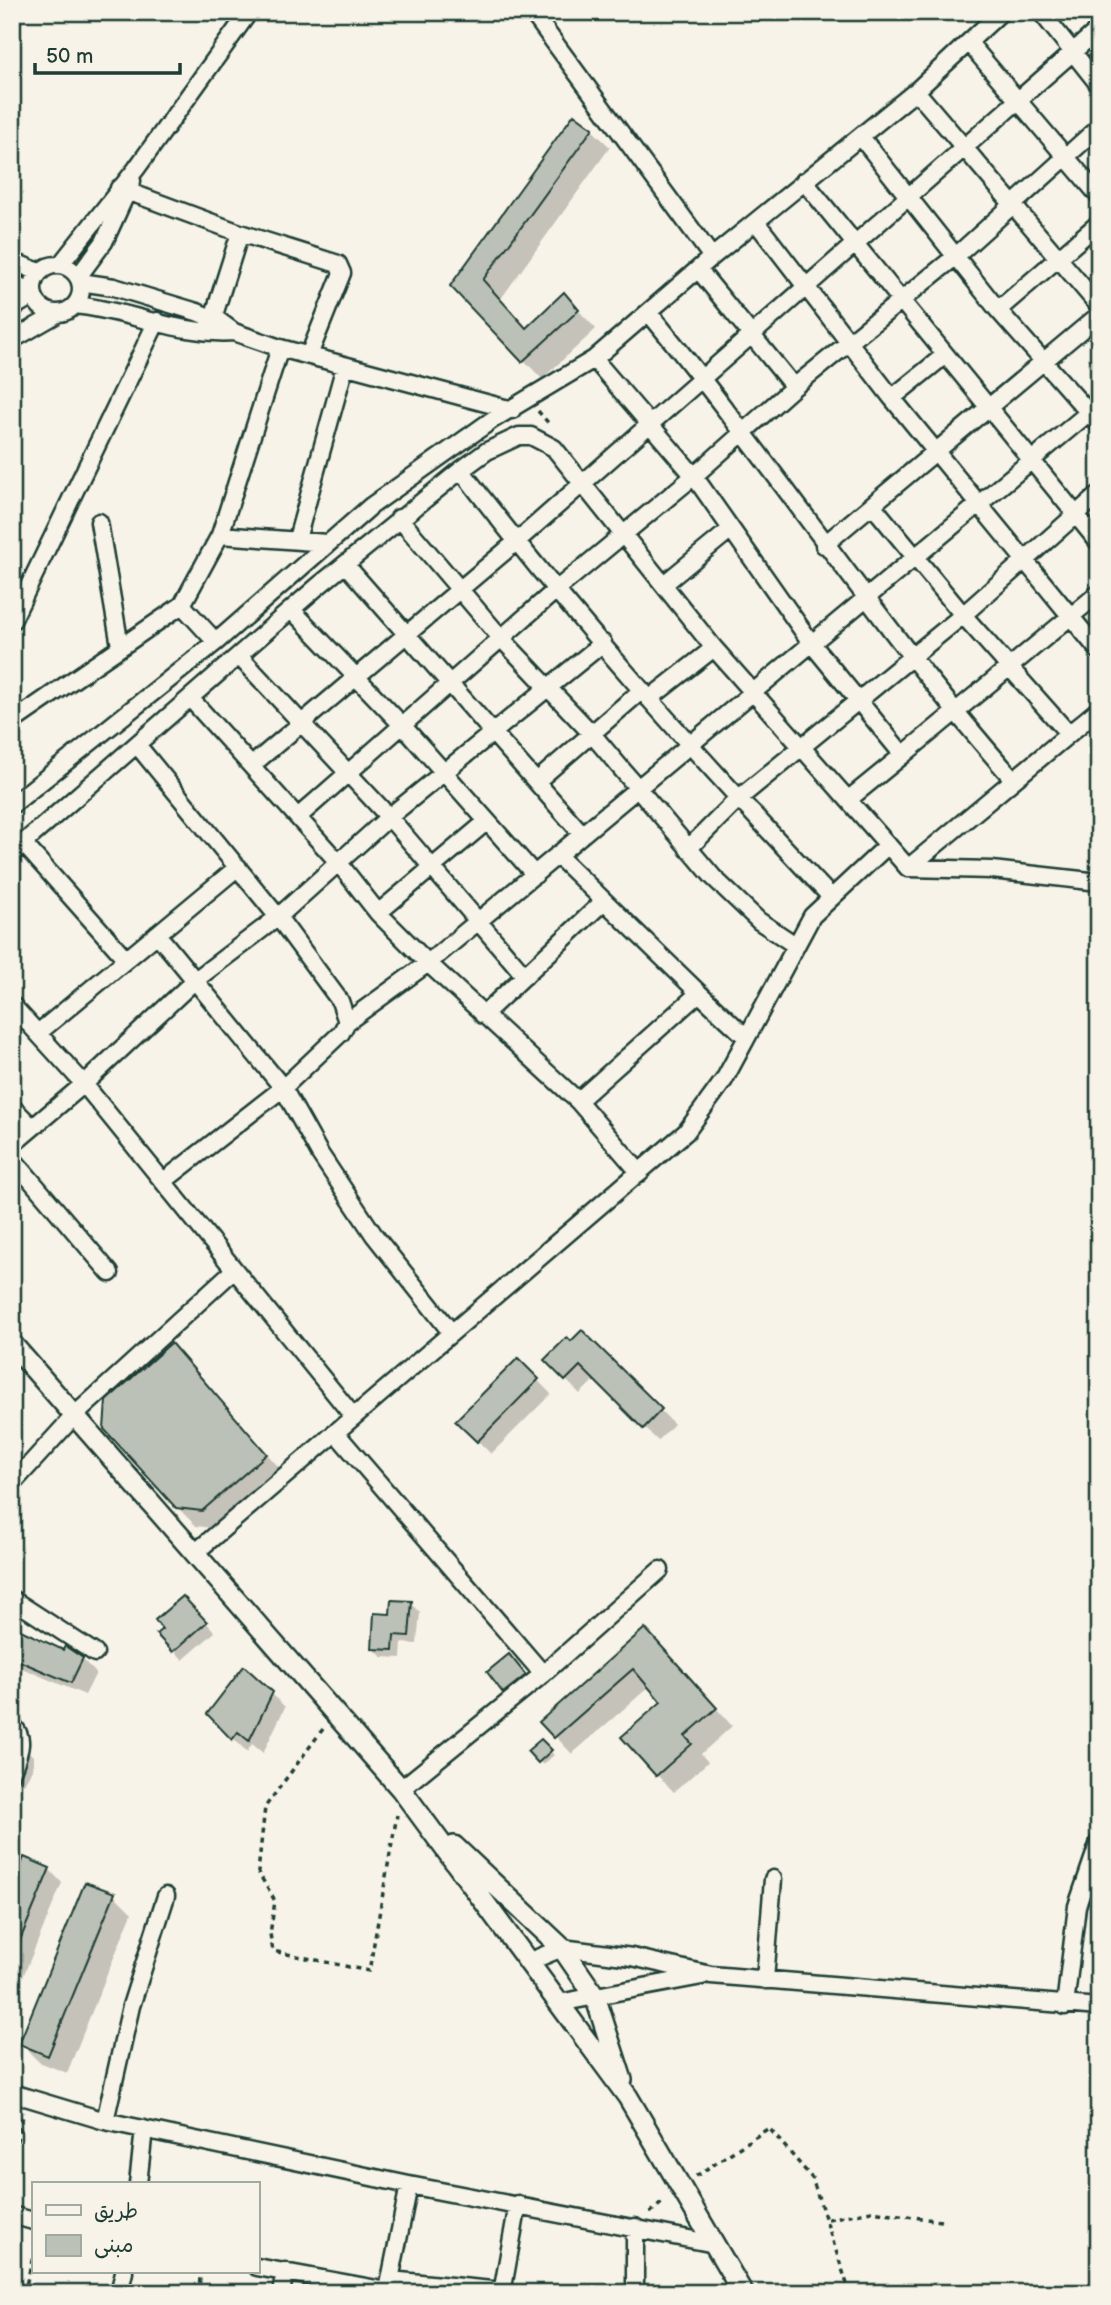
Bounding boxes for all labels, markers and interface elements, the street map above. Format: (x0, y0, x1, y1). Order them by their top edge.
scale bar (35, 32, 180, 76)
text: 50 m (46, 44, 93, 69)
legend (32, 2182, 259, 2274)
text: طريق (94, 2199, 138, 2224)
text: مبنى (94, 2233, 133, 2259)

